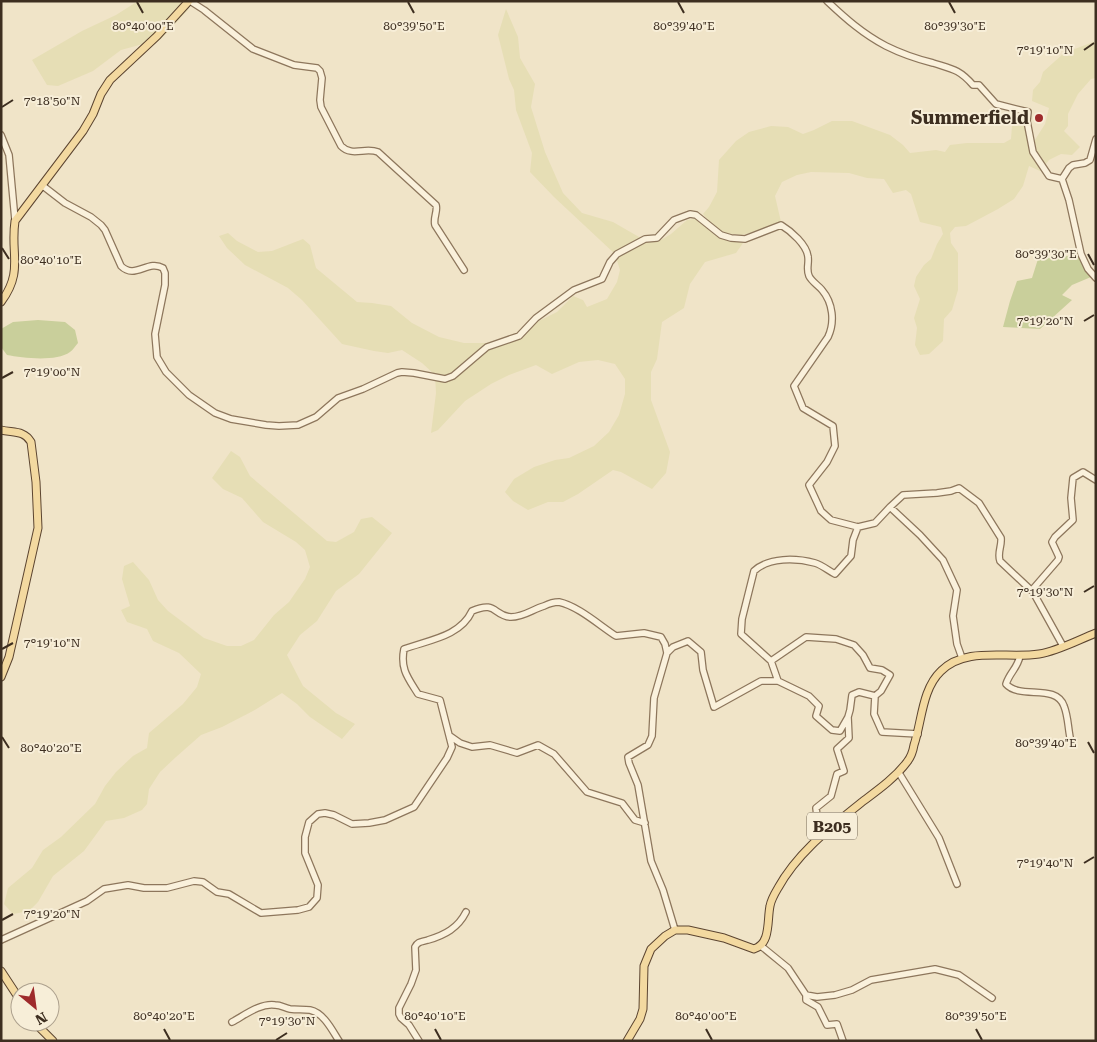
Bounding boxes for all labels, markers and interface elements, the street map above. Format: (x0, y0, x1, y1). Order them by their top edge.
text: 80°40'00"E (112, 19, 174, 33)
text: 80°39'50"E (383, 19, 445, 33)
text: 80°39'40"E (653, 19, 715, 33)
text: 80°39'30"E (924, 19, 986, 33)
text: 7°19'10"N (1017, 43, 1074, 57)
text: 7°18'50"N (24, 94, 81, 108)
place label: Summerfield (911, 107, 1029, 128)
marker: Summerfield (1033, 112, 1045, 124)
text: 80°39'30"E (1015, 247, 1077, 261)
text: 80°40'10"E (20, 253, 82, 267)
text: 7°19'20"N (1017, 314, 1074, 328)
text: 7°19'00"N (24, 365, 81, 379)
text: 7°19'30"N (1017, 585, 1074, 599)
text: 7°19'10"N (24, 636, 81, 650)
text: 80°39'40"E (1015, 736, 1077, 750)
text: 80°40'20"E (20, 741, 82, 755)
road number: B205 (807, 812, 857, 839)
text: 7°19'40"N (1017, 856, 1074, 870)
text: 7°19'20"N (24, 907, 81, 921)
north arrow (10, 982, 60, 1032)
text: N (33, 1009, 50, 1028)
text: 80°40'20"E (133, 1009, 195, 1023)
text: 80°40'10"E (404, 1009, 466, 1023)
text: 80°40'00"E (675, 1009, 737, 1023)
text: 80°39'50"E (945, 1009, 1007, 1023)
text: 7°19'30"N (259, 1014, 316, 1028)

